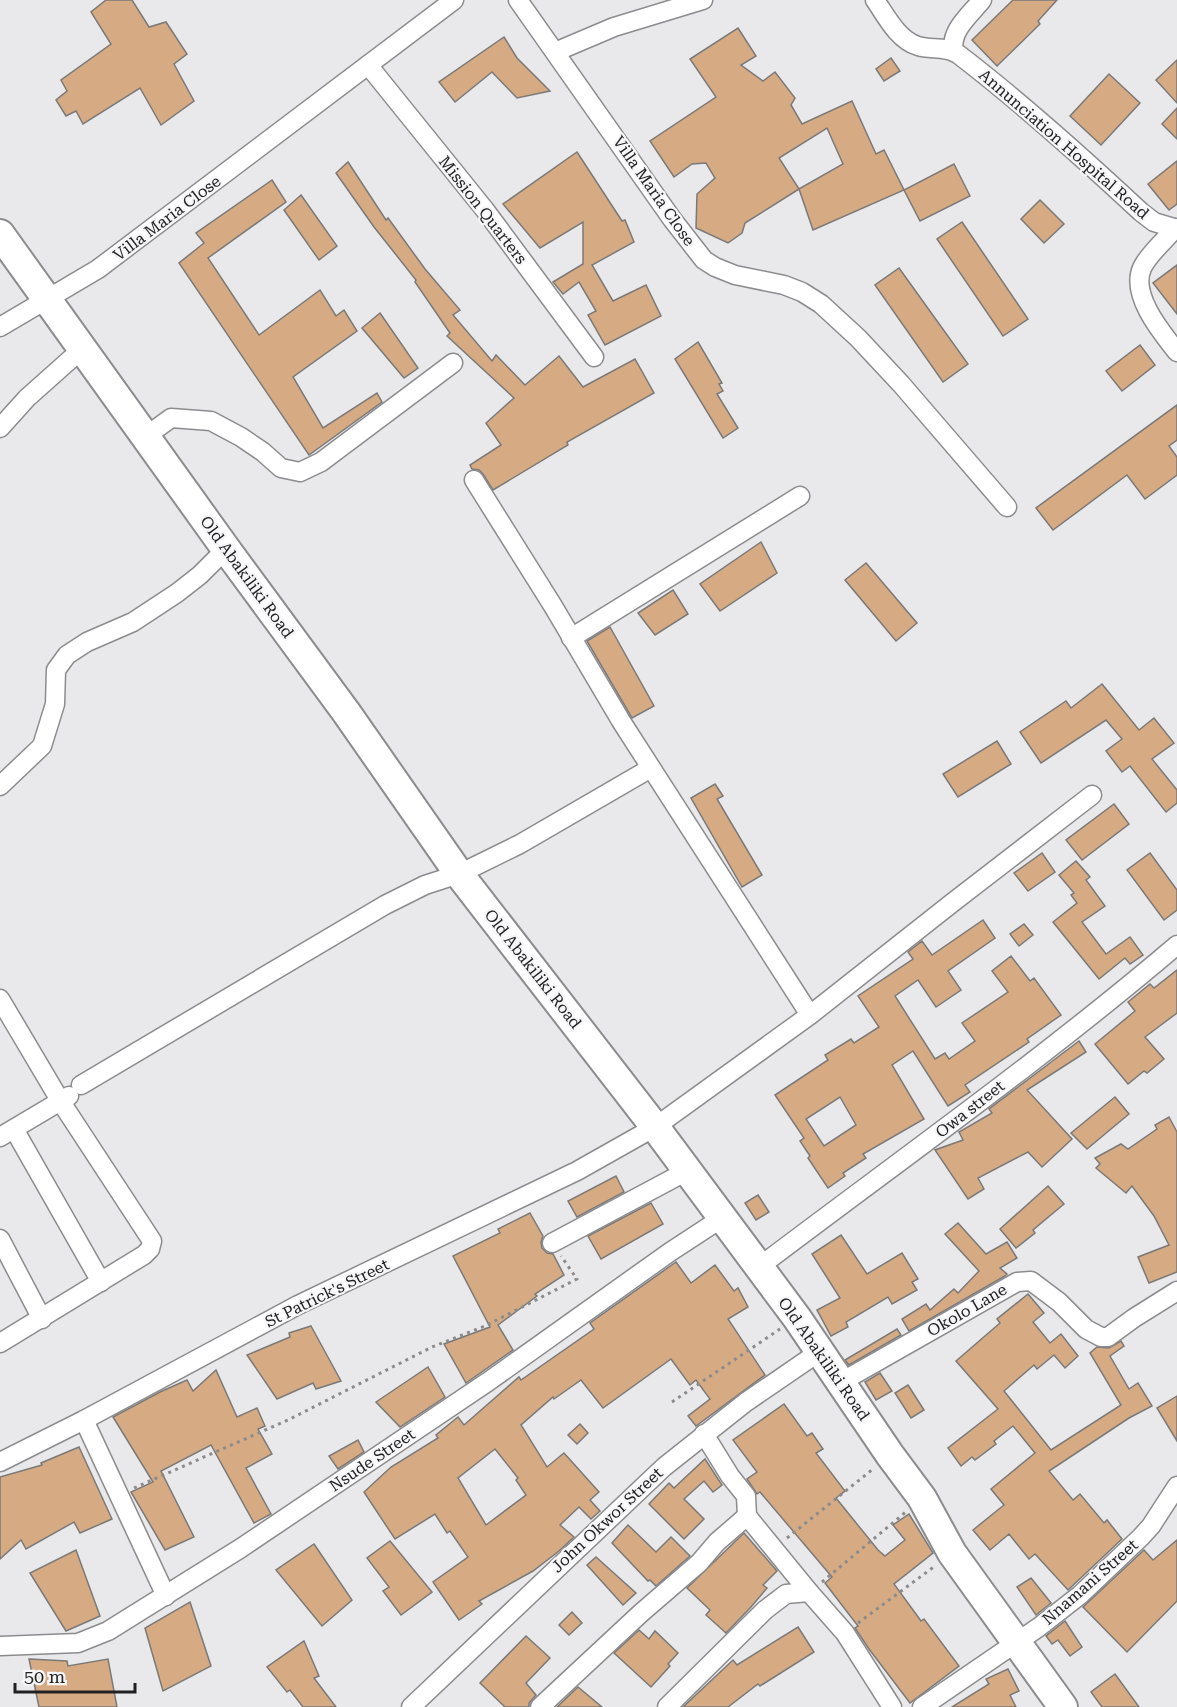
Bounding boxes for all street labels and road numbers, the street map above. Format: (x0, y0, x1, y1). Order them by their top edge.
street label: Annunciation Hospital Road (975, 65, 1153, 223)
street label: Villa Maria Close (609, 132, 699, 250)
street label: Mission Quarters (435, 152, 531, 268)
street label: Villa Maria Close (110, 171, 225, 265)
street label: Old Abakiliki Road (196, 512, 298, 642)
street label: Old Abakiliki Road (481, 906, 585, 1032)
street label: Owa street (932, 1076, 1008, 1142)
street label: St Patrick's Street (262, 1255, 392, 1331)
street label: Okolo Lane (924, 1279, 1010, 1340)
street label: Old Abakiliki Road (774, 1294, 874, 1424)
street label: Nsude Street (326, 1424, 418, 1496)
street label: John Okwor Street (547, 1463, 667, 1576)
street label: Nnamani Street (1038, 1535, 1142, 1629)

